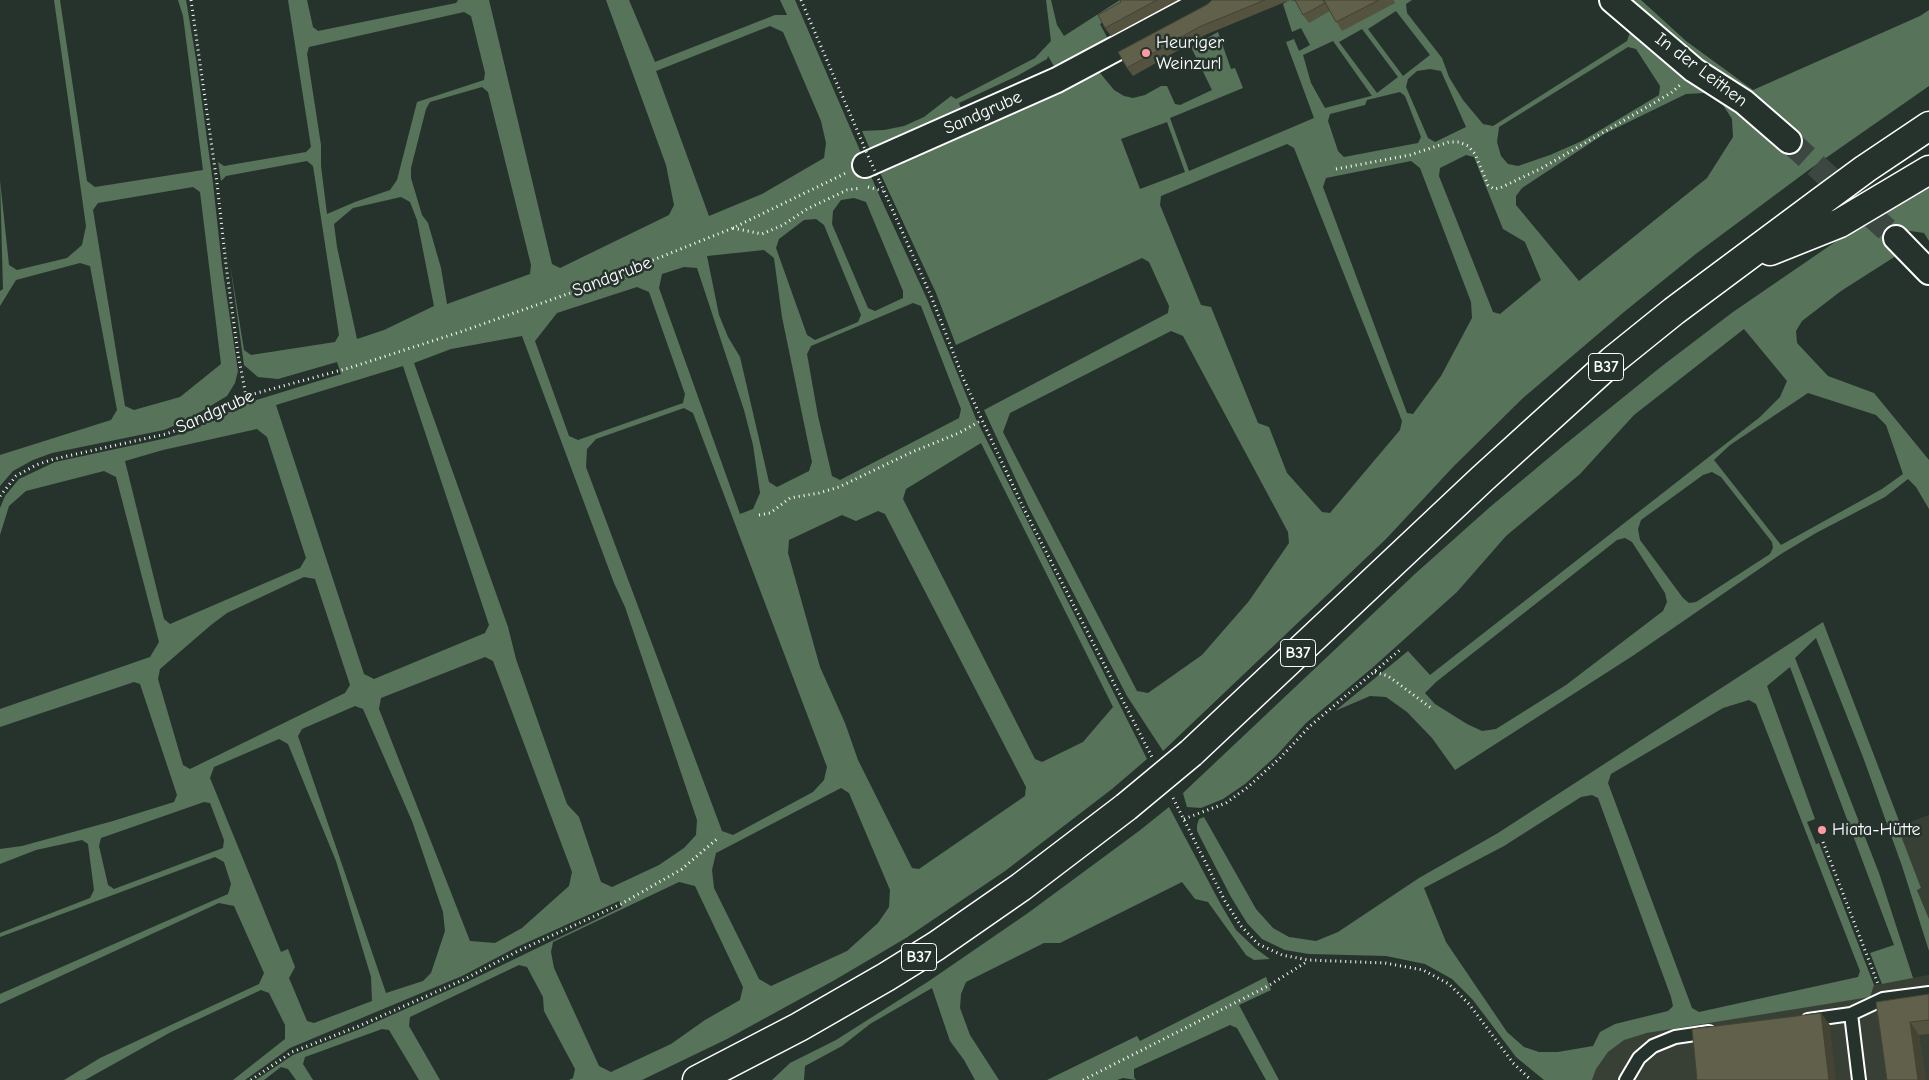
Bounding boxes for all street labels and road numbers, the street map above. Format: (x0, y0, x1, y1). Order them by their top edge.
street label: In der Leithen (1650, 28, 1752, 112)
street label: Sandgrube (941, 86, 1025, 140)
street label: Sandgrube (569, 252, 655, 302)
road number: B37 (1588, 354, 1624, 381)
street label: Sandgrube (173, 385, 257, 439)
road number: B37 (1280, 640, 1316, 666)
road number: B37 (902, 944, 936, 970)

